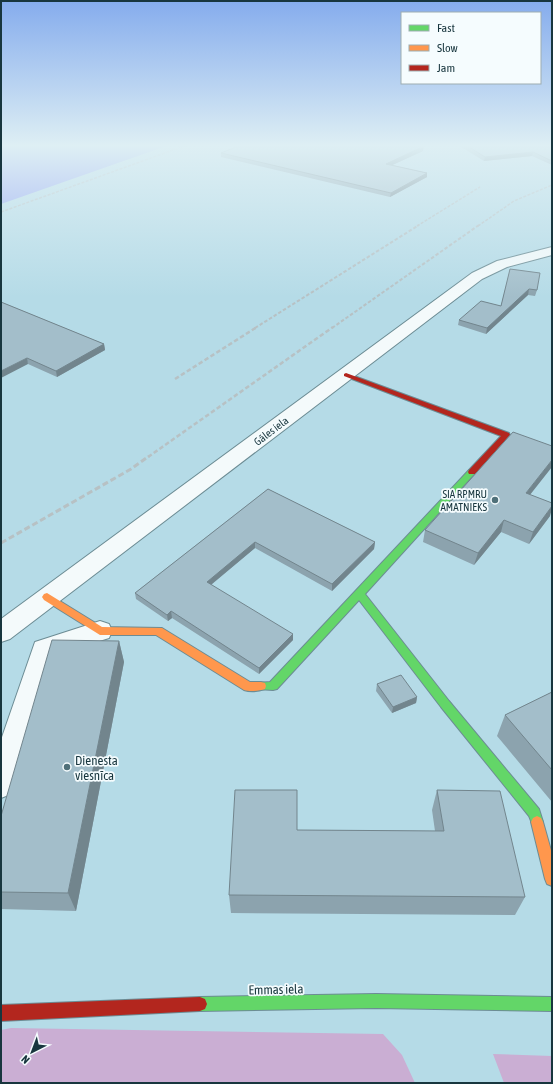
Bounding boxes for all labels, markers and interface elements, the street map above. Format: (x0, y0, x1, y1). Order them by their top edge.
legend (401, 12, 541, 84)
text: Fast (437, 21, 455, 35)
text: Slow (437, 41, 458, 55)
text: Jam (437, 61, 455, 75)
street label: Gāles iela (252, 414, 290, 448)
place label: SIA RPMRU AMATNIEKS (440, 488, 487, 513)
marker: SIA RPMRU AMATNIEKS (490, 495, 500, 505)
place label: Dienesta viesnīca (75, 753, 118, 783)
marker: Dienesta viesnīca (62, 762, 72, 772)
street label: Emmas iela (248, 982, 304, 997)
north arrow (12, 1032, 52, 1072)
text: N (19, 1053, 32, 1066)

